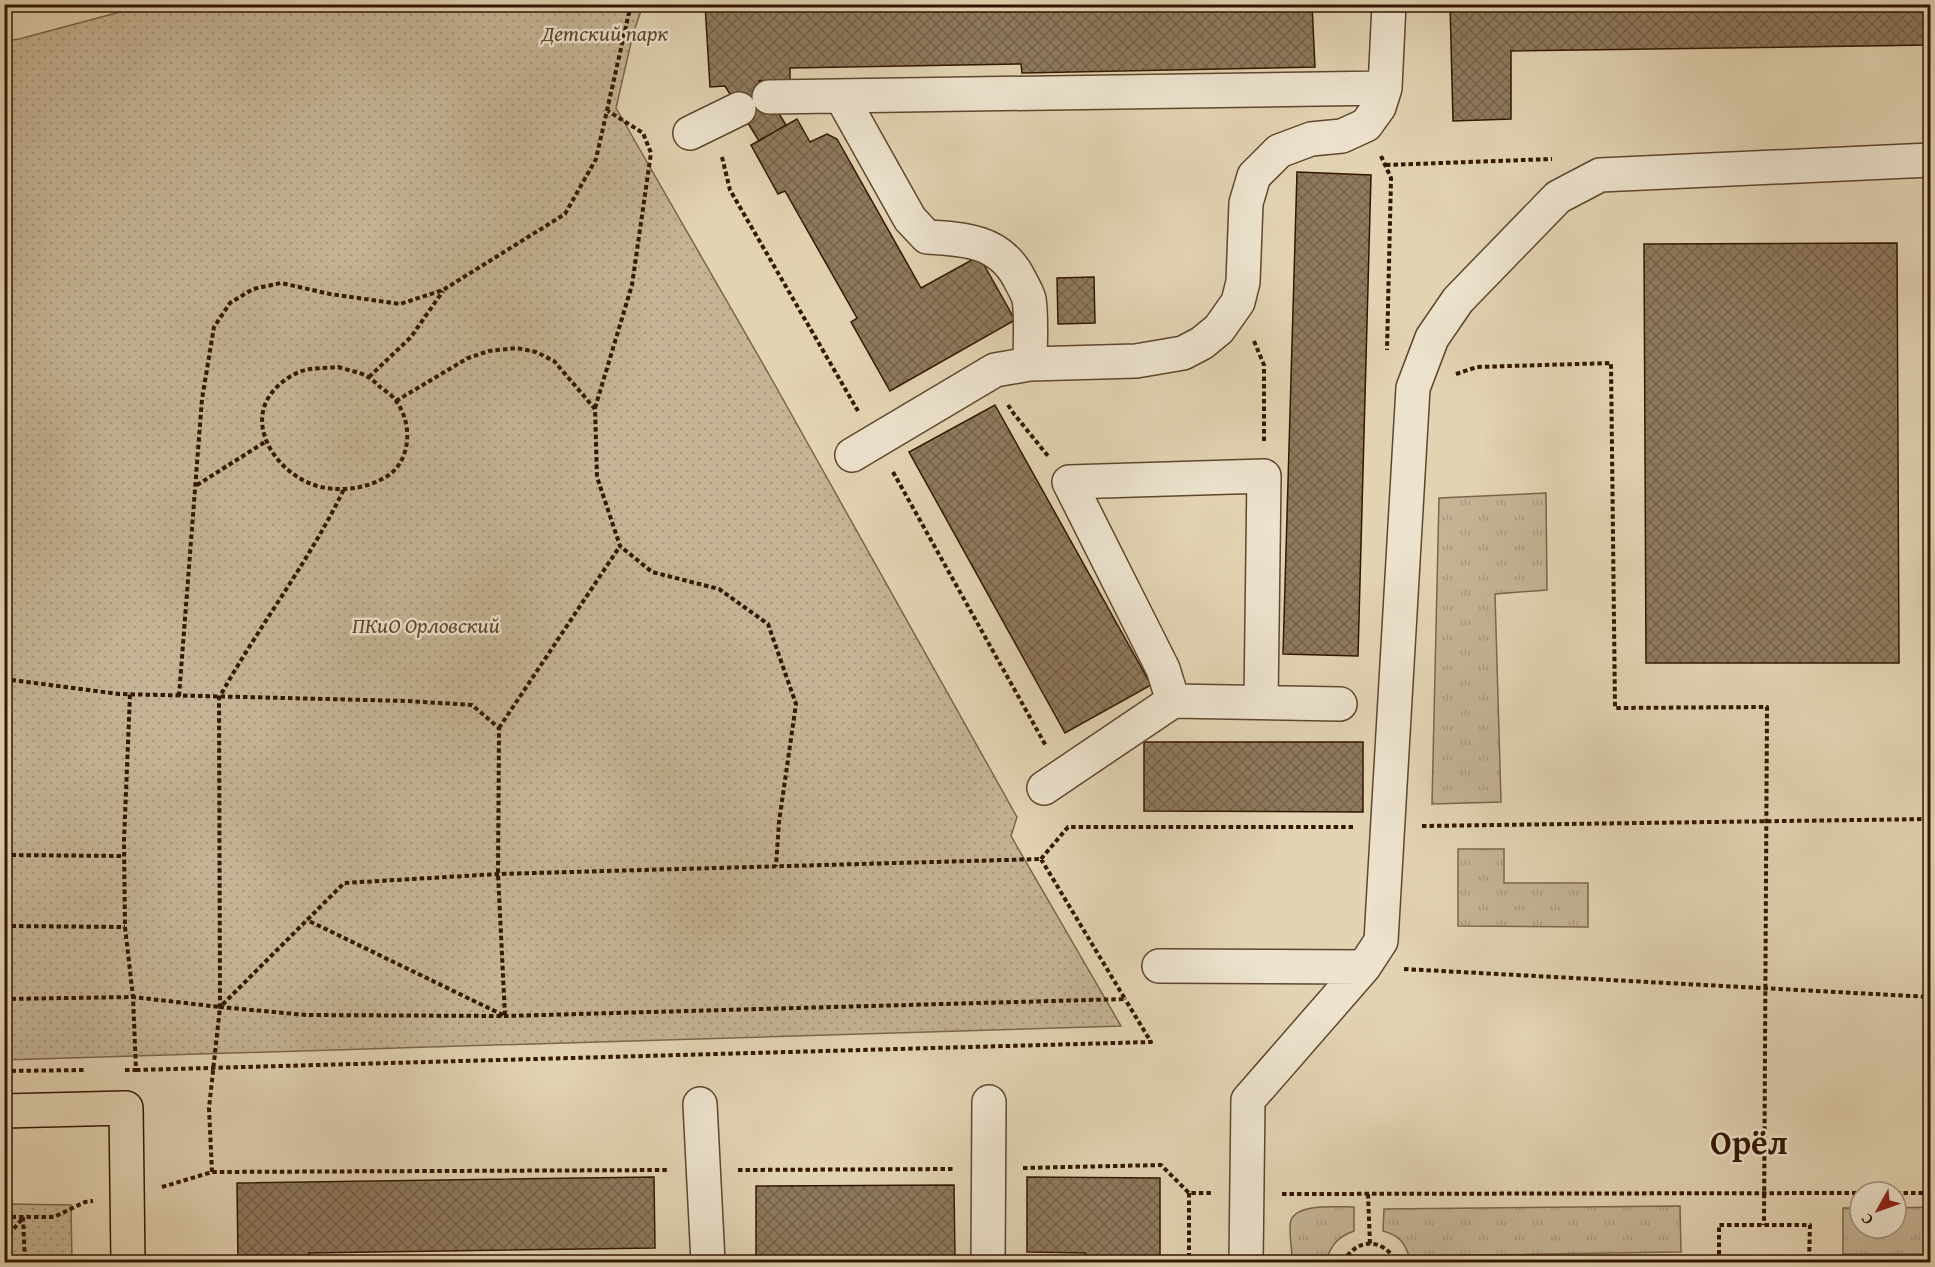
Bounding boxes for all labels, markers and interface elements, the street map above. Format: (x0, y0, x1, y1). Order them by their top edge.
park label: Детский парк (540, 17, 669, 49)
park label: ПКиО Орловский (352, 609, 500, 641)
district label: Орёл (1710, 1117, 1788, 1166)
north arrow (1848, 1180, 1908, 1240)
text: С (1854, 1208, 1879, 1231)

